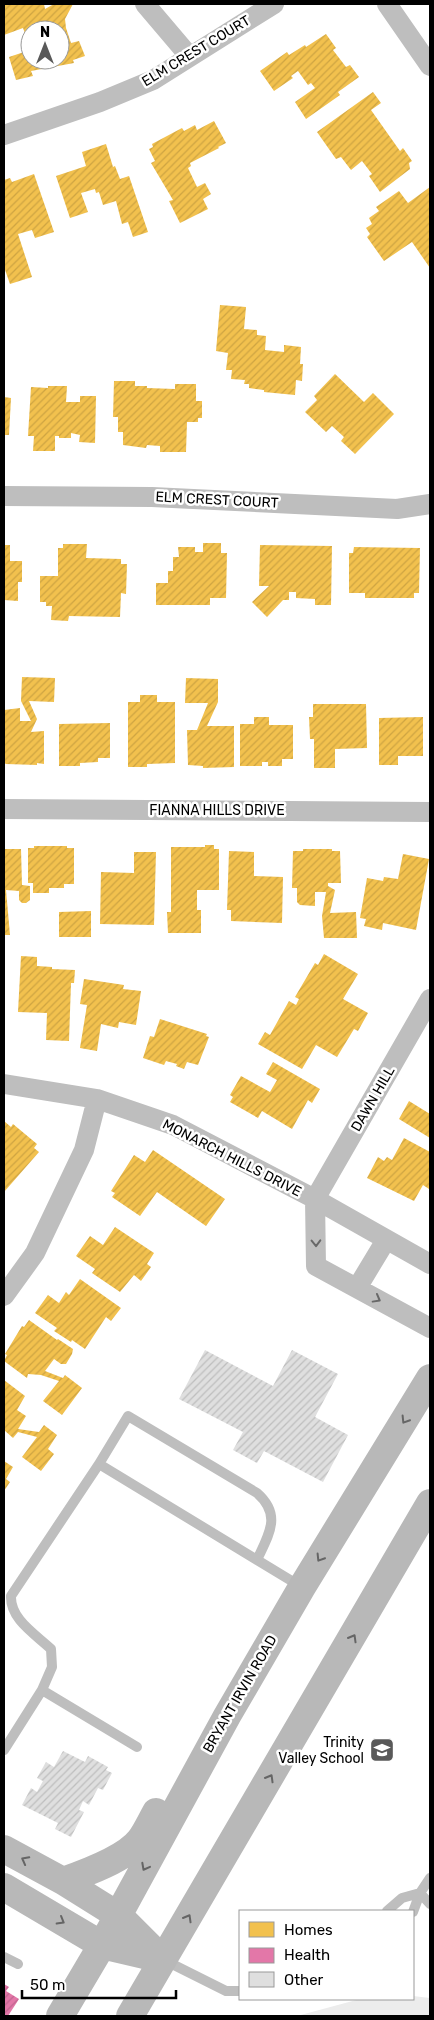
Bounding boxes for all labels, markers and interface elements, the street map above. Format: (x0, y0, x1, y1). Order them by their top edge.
street label: ELM CREST COURT (139, 12, 253, 90)
north arrow (20, 20, 70, 70)
text: N (40, 24, 50, 41)
street label: ELM CREST COURT (155, 488, 279, 512)
street label: FIANNA HILLS DRIVE (149, 802, 285, 819)
street label: DAWN HILL (348, 1063, 399, 1135)
street label: MONARCH HILLS DRIVE (160, 1116, 304, 1200)
one-way arrow (310, 1239, 321, 1247)
one-way arrow (372, 1293, 381, 1303)
one-way arrow (401, 1414, 411, 1423)
one-way arrow (316, 1553, 326, 1562)
street label: BRYANT IRVIN ROAD (199, 1632, 281, 1756)
one-way arrow (346, 1634, 356, 1643)
place label: Trinity Valley School (278, 1734, 364, 1767)
school or university icon: Trinity Valley School (369, 1737, 395, 1763)
one-way arrow (264, 1774, 274, 1783)
one-way arrow (21, 1856, 30, 1866)
one-way arrow (141, 1862, 151, 1871)
legend (239, 1910, 414, 2000)
one-way arrow (55, 1914, 64, 1924)
one-way arrow (181, 1914, 191, 1923)
text: Homes (284, 1921, 333, 1939)
text: Health (284, 1946, 330, 1964)
scale bar (22, 1968, 176, 2000)
text: Other (284, 1971, 324, 1989)
text: 50 m (30, 1976, 65, 1994)

